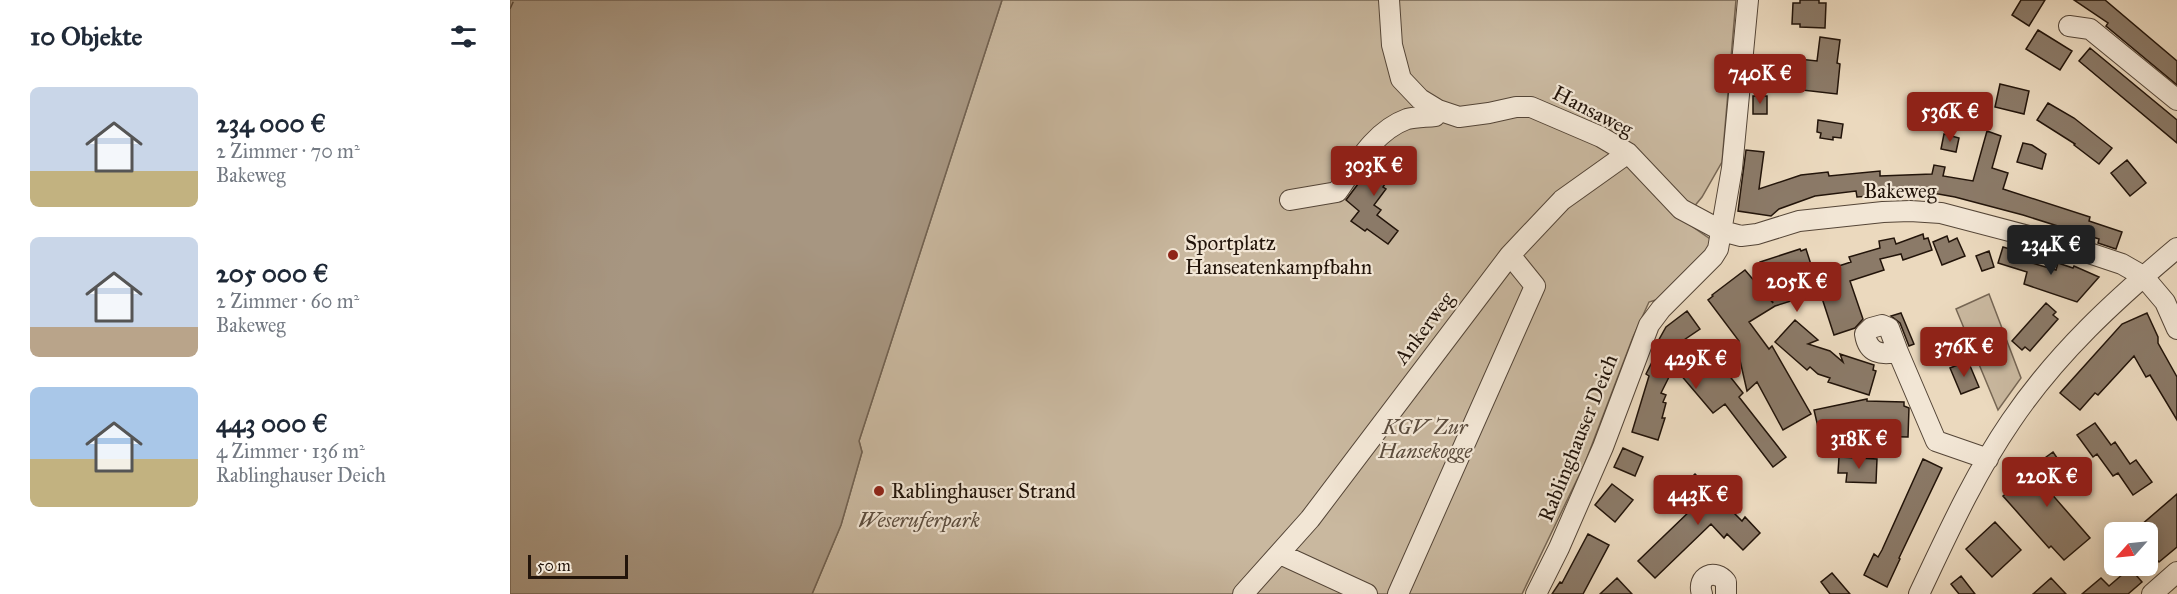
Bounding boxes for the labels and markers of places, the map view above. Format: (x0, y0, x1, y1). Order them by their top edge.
pin: 740K € (1711, 54, 1809, 105)
pin: 536K € (1901, 92, 1999, 143)
pin: 303K € (1325, 146, 1423, 197)
pin: 234K € (2002, 225, 2100, 276)
place label: Sportplatz Hanseatenkampfbahn (1185, 230, 1372, 280)
marker: Sportplatz Hanseatenkampfbahn (1166, 248, 1180, 262)
pin: 205K € (1748, 262, 1846, 313)
pin: 376K € (1915, 327, 2013, 378)
pin: 429K € (1647, 339, 1745, 390)
pin: 318K € (1810, 419, 1908, 470)
pin: 220K € (1998, 457, 2096, 508)
pin: 443K € (1649, 475, 1747, 526)
place label: Rablinghauser Strand (891, 478, 1077, 504)
marker: Rablinghauser Strand (872, 484, 886, 498)

